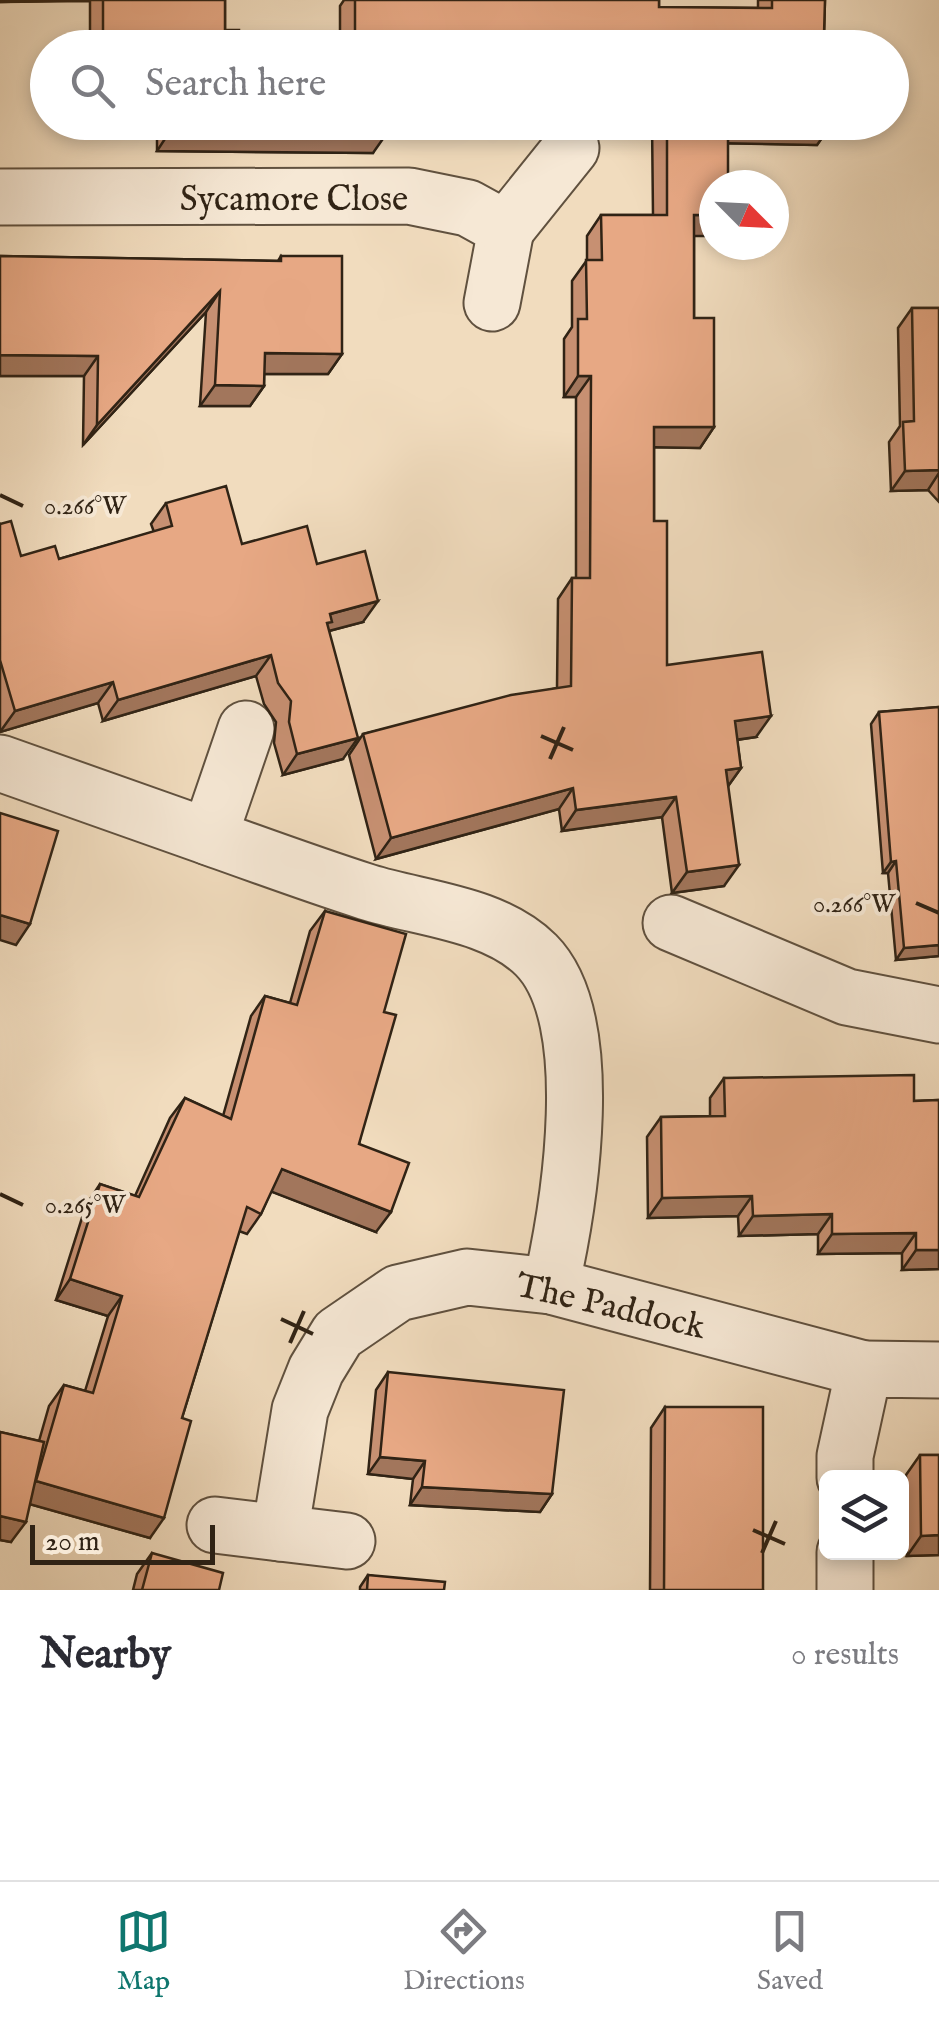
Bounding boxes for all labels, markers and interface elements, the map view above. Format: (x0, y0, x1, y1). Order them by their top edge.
search box (30, 30, 909, 140)
icon: search (65, 58, 120, 113)
text: Search here (145, 61, 326, 109)
north arrow (699, 170, 789, 260)
street label: Sycamore Close (180, 178, 408, 223)
text: 0.266°W (44, 491, 127, 523)
text: 0.266°W (813, 889, 896, 921)
text: 0.265°W (45, 1190, 127, 1222)
street label: The Paddock (511, 1264, 710, 1351)
map controls (819, 1470, 909, 1560)
button: layers (819, 1470, 909, 1560)
scale bar (30, 1520, 215, 1564)
text: 20 m (45, 1525, 100, 1560)
text: Nearby (40, 1629, 171, 1682)
text: 0 results (791, 1635, 899, 1676)
tab: Map (116, 1904, 171, 1999)
tab: Directions (403, 1904, 525, 1999)
tab: Saved (757, 1904, 823, 1999)

